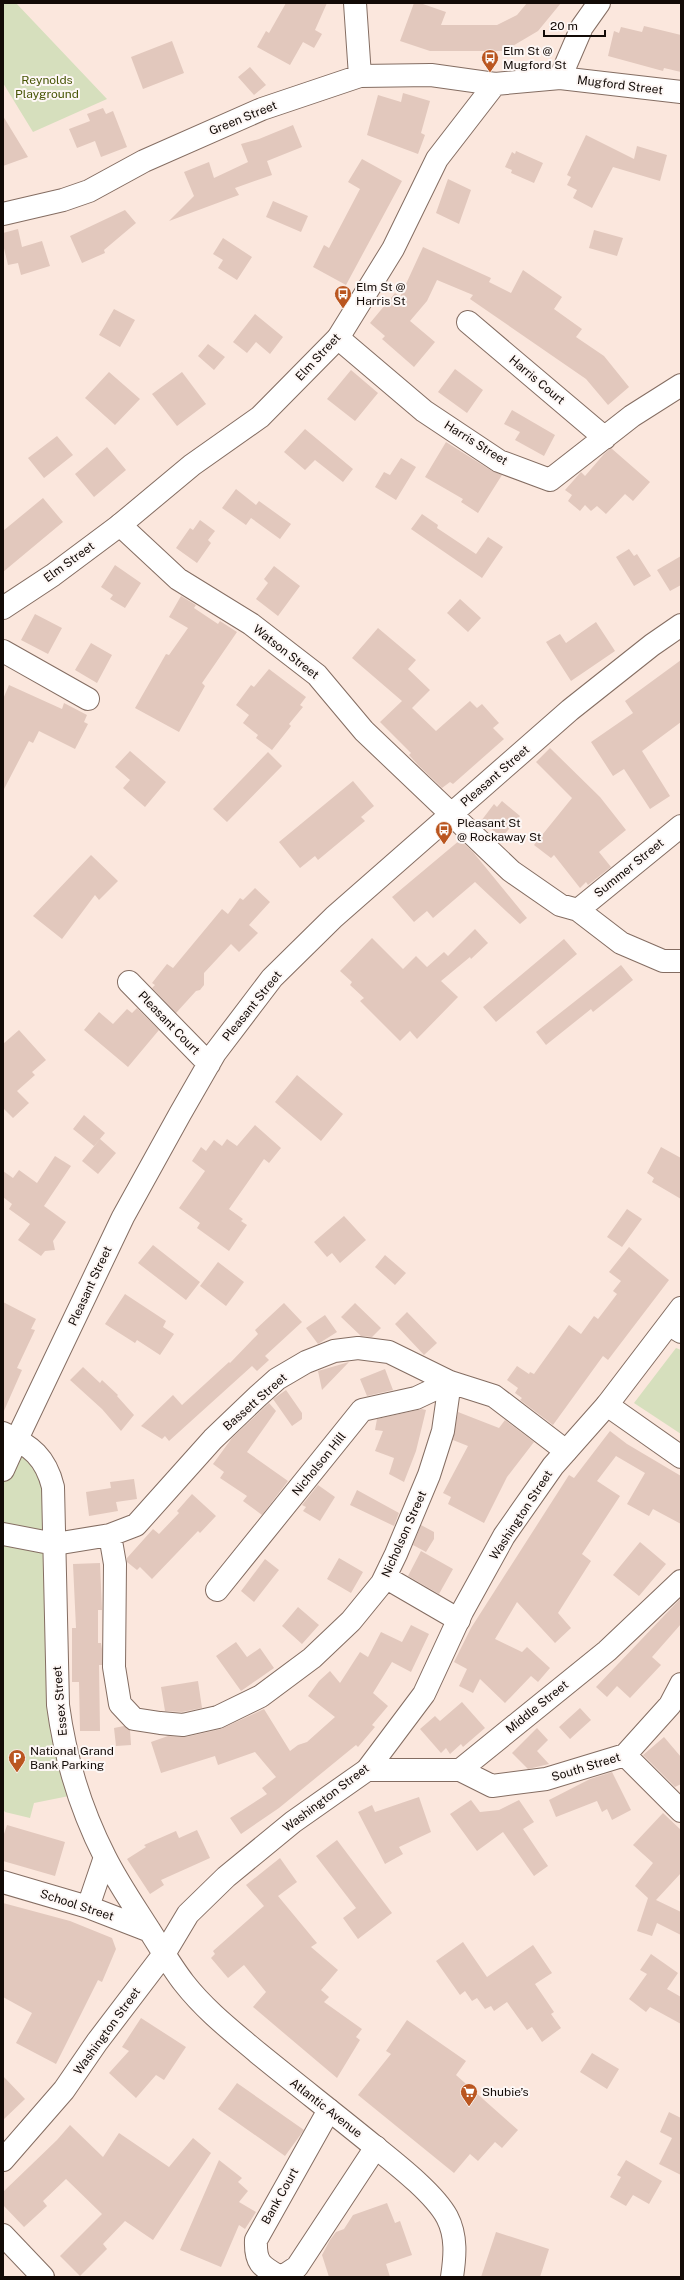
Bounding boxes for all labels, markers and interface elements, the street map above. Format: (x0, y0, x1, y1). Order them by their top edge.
scale bar (544, 12, 605, 38)
text: 20 m (550, 19, 578, 33)
place label: Elm St @ Mugford St (503, 44, 567, 72)
bus stop icon: Elm St @ Mugford St (480, 48, 500, 73)
park label: Reynolds Playground (15, 73, 79, 101)
street label: Mugford Street (576, 73, 664, 97)
street label: Green Street (207, 98, 279, 138)
place label: Elm St @ Harris St (356, 280, 406, 308)
bus stop icon: Elm St @ Harris St (333, 284, 353, 309)
street label: Elm Street (293, 330, 344, 383)
street label: Harris Court (506, 353, 568, 408)
street label: Harris Street (442, 418, 511, 468)
street label: Elm Street (41, 539, 97, 585)
street label: Watson Street (250, 622, 322, 682)
street label: Pleasant Street (458, 742, 532, 810)
place label: Pleasant St @ Rockaway St (457, 816, 542, 844)
bus stop icon: Pleasant St @ Rockaway St (434, 820, 454, 845)
street label: Summer Street (591, 836, 667, 900)
street label: Pleasant Street (219, 968, 285, 1044)
street label: Pleasant Court (135, 988, 203, 1058)
street label: Pleasant Street (65, 1244, 115, 1328)
street label: Bassett Street (220, 1370, 290, 1434)
street label: Nicholson Hill (289, 1429, 349, 1499)
street label: Washington Street (487, 1467, 555, 1562)
street label: Nicholson Street (379, 1488, 430, 1579)
street label: Essex Street (50, 1665, 70, 1737)
street label: Middle Street (503, 1677, 571, 1736)
place label: National Grand Bank Parking (30, 1744, 114, 1772)
parking icon: National Grand Bank Parking (7, 1748, 27, 1773)
street label: South Street (550, 1750, 622, 1784)
street label: Washington Street (280, 1761, 372, 1835)
street label: School Street (38, 1887, 116, 1924)
street label: Washington Street (71, 1984, 143, 2077)
street label: Atlantic Avenue (287, 2076, 365, 2141)
supermarket icon: Shubie’s (459, 2082, 479, 2107)
place label: Shubie’s (482, 2085, 529, 2099)
street label: Bank Court (259, 2165, 301, 2227)

